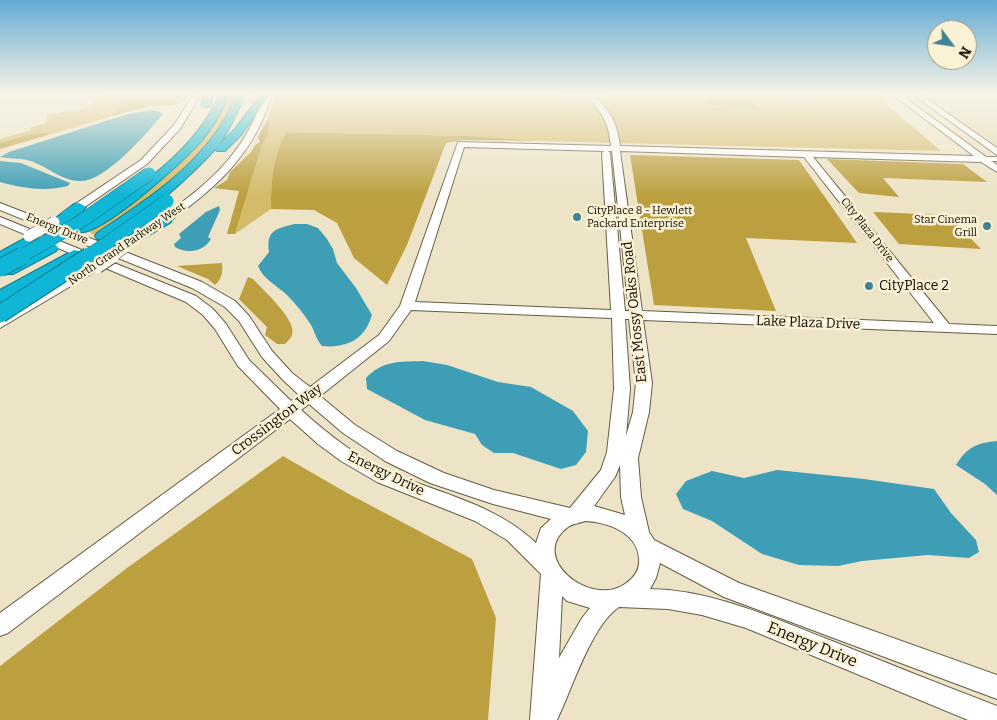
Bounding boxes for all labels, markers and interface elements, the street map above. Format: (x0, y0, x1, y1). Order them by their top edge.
north arrow (927, 20, 977, 70)
text: N (954, 43, 974, 61)
street label: City Plaza Drive (838, 195, 896, 265)
street label: North Grand Parkway West (66, 200, 188, 288)
place label: CityPlace 8 - Hewlett Packard Enterprise (587, 204, 692, 230)
street label: Energy Drive (24, 211, 90, 247)
marker: CityPlace 8 - Hewlett Packard Enterprise (571, 211, 583, 223)
place label: Star Cinema Grill (914, 213, 977, 239)
marker: Star Cinema Grill (981, 220, 993, 232)
street label: East Mossy Oaks Road (619, 241, 651, 383)
place label: CityPlace 2 (879, 278, 949, 294)
marker: CityPlace 2 (863, 280, 875, 292)
street label: Lake Plaza Drive (756, 313, 860, 333)
street label: Crossington Way (228, 380, 326, 460)
street label: Energy Drive (345, 448, 427, 500)
street label: Energy Drive (764, 618, 860, 672)

